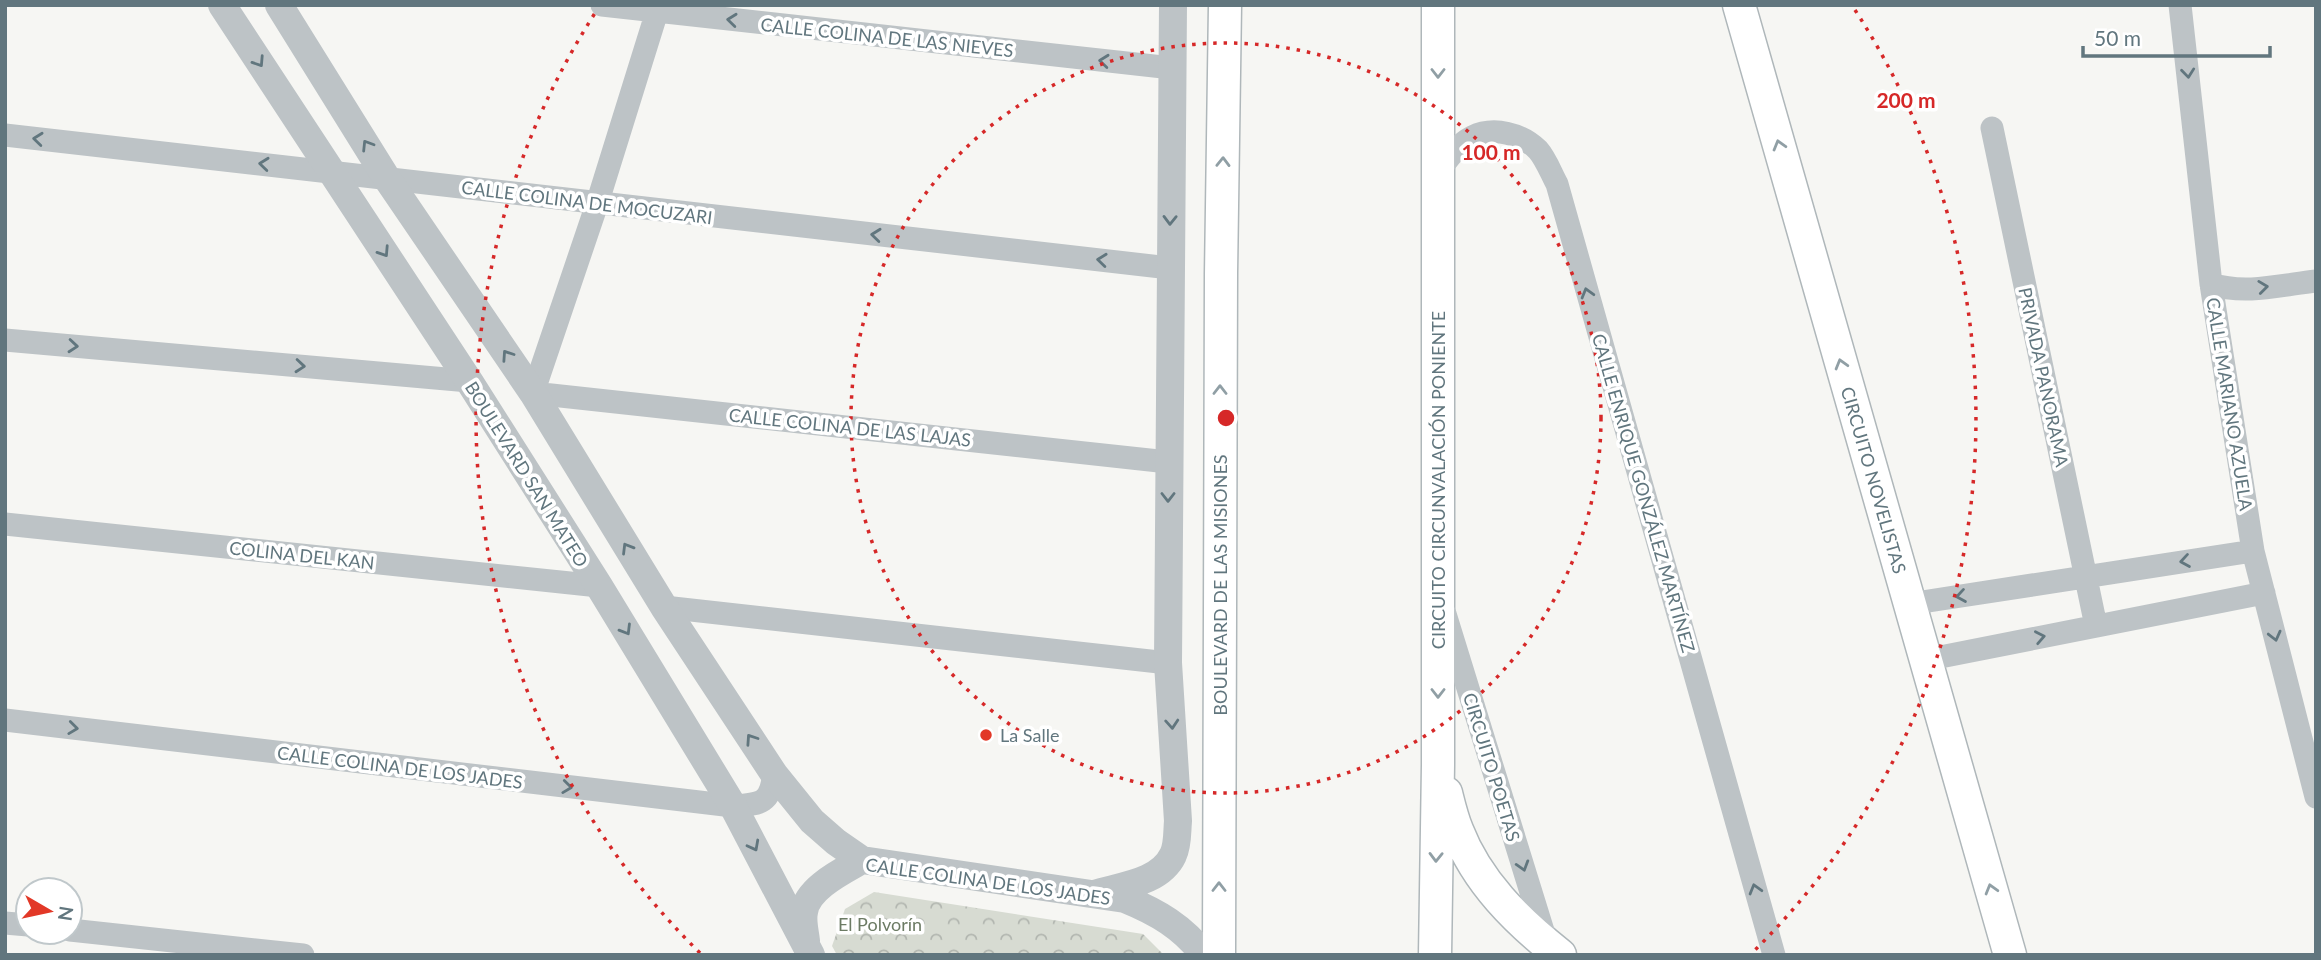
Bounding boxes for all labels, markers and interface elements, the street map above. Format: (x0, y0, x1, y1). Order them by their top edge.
one-way arrow (726, 12, 738, 27)
street label: CALLE COLINA DE LAS NIEVES (759, 13, 1015, 61)
scale bar (2083, 14, 2270, 58)
text: 50 m (2094, 25, 2141, 50)
one-way arrow (1098, 53, 1110, 68)
one-way arrow (251, 54, 264, 67)
one-way arrow (2180, 67, 2195, 79)
one-way arrow (1430, 69, 1446, 79)
text: 200 m (1876, 87, 1936, 112)
one-way arrow (32, 132, 43, 147)
text: 100 m (1461, 139, 1521, 164)
one-way arrow (1773, 139, 1787, 151)
one-way arrow (362, 140, 375, 153)
one-way arrow (1215, 156, 1230, 167)
one-way arrow (258, 157, 269, 172)
street label: CALLE COLINA DE MOCUZARI (460, 176, 714, 228)
one-way arrow (1162, 216, 1178, 226)
one-way arrow (870, 228, 881, 243)
one-way arrow (376, 245, 389, 258)
one-way arrow (1096, 253, 1108, 268)
one-way arrow (2257, 280, 2269, 295)
street label: PRIVADA PANORAMA (2014, 285, 2074, 469)
one-way arrow (1581, 287, 1596, 299)
street label: CALLE MARIANO AZUELA (2202, 296, 2258, 513)
street label: CIRCUITO CIRCUNVALACIÓN PONIENTE (1427, 311, 1449, 649)
street label: CALLE ENRIQUE GONZÁLEZ MARTÍNEZ (1588, 331, 1700, 655)
one-way arrow (67, 339, 79, 354)
one-way arrow (503, 350, 515, 363)
one-way arrow (295, 358, 306, 373)
one-way arrow (1835, 358, 1849, 370)
street label: BOULEVARD SAN MATEO (461, 377, 593, 571)
one-way arrow (1212, 384, 1228, 394)
street label: CIRCUITO NOVELISTAS (1837, 384, 1911, 576)
street label: CALLE COLINA DE LAS LAJAS (728, 403, 972, 451)
centre of rings (1214, 406, 1238, 430)
street label: BOULEVARD DE LAS MISIONES (1209, 454, 1231, 716)
one-way arrow (1160, 492, 1176, 503)
street label: COLINA DEL KAN (228, 536, 376, 574)
one-way arrow (623, 542, 636, 555)
one-way arrow (2179, 554, 2191, 569)
one-way arrow (1955, 588, 1966, 603)
one-way arrow (617, 622, 630, 635)
one-way arrow (2034, 630, 2046, 645)
one-way arrow (2267, 630, 2281, 642)
one-way arrow (1430, 688, 1446, 699)
street label: CIRCUITO POETAS (1459, 690, 1525, 844)
one-way arrow (1164, 719, 1179, 730)
one-way arrow (67, 721, 79, 736)
place label: La Salle (1000, 724, 1059, 746)
marker: La Salle (978, 727, 994, 743)
one-way arrow (746, 734, 759, 747)
street label: CALLE COLINA DE LOS JADES (276, 741, 524, 793)
one-way arrow (561, 779, 572, 794)
one-way arrow (746, 839, 760, 852)
street label: CALLE COLINA DE LOS JADES (864, 853, 1112, 909)
one-way arrow (1428, 853, 1444, 863)
one-way arrow (1515, 860, 1529, 872)
north arrow (14, 876, 84, 946)
one-way arrow (1211, 881, 1227, 891)
one-way arrow (1749, 883, 1763, 895)
one-way arrow (1984, 883, 1999, 895)
text: N (54, 905, 79, 923)
park label: El Polvorín (838, 913, 922, 935)

